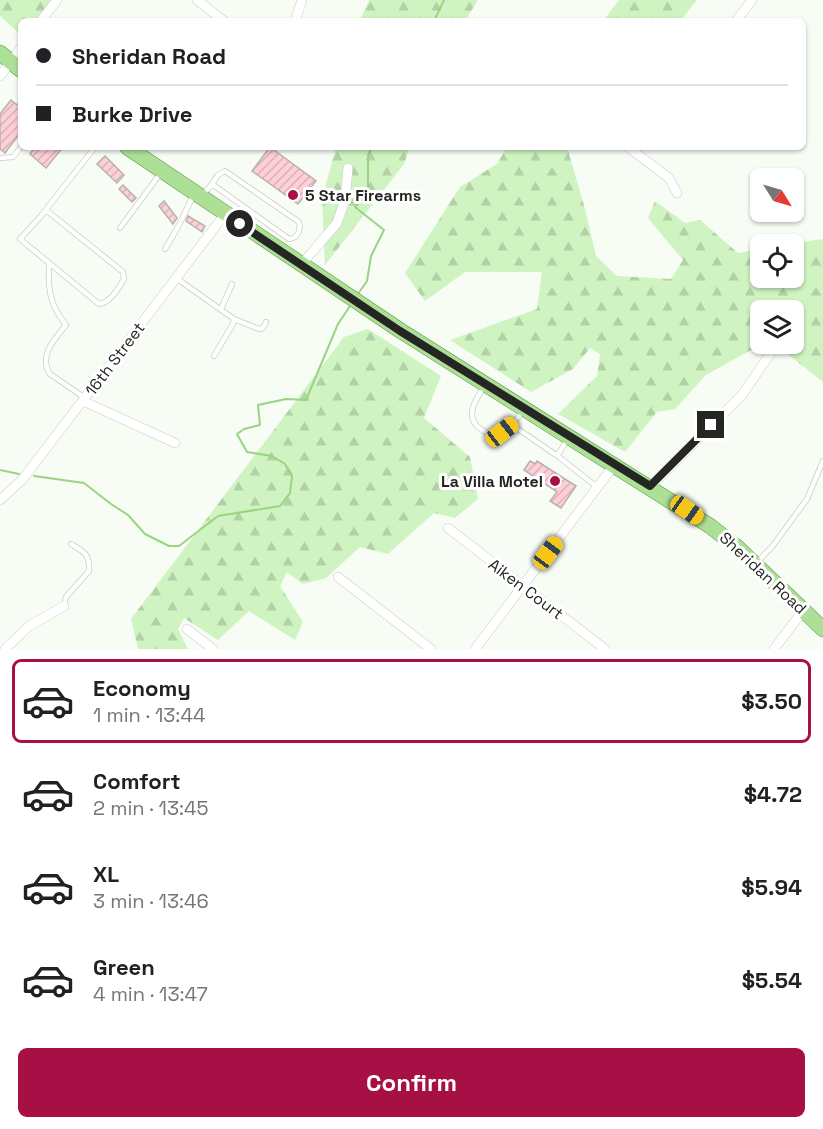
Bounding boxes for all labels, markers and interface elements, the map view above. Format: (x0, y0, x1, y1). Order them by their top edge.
text: Sheridan Road (72, 42, 226, 70)
text: Burke Drive (72, 100, 193, 128)
north arrow (750, 168, 804, 222)
map controls (750, 168, 804, 354)
place label: 5 Star Firearms (305, 185, 421, 206)
marker: 5 Star Firearms (286, 188, 300, 202)
route start (226, 210, 253, 237)
button: locate (750, 234, 804, 288)
button: layers (750, 300, 804, 354)
street label: 16th Street (81, 318, 149, 400)
route end (697, 411, 724, 438)
car (482, 414, 522, 450)
place label: La Villa Motel (441, 471, 543, 492)
marker: La Villa Motel (548, 474, 562, 488)
car (667, 492, 707, 528)
street label: Sheridan Road (715, 527, 811, 619)
car (530, 533, 566, 573)
street label: Aiken Court (484, 554, 568, 624)
icon: car (21, 674, 75, 728)
text: Economy (93, 674, 191, 702)
text: $3.50 (741, 687, 802, 715)
text: 1 min · 13:44 (93, 702, 205, 728)
icon: car (21, 767, 75, 821)
text: Comfort (93, 767, 181, 795)
text: $4.72 (744, 780, 802, 808)
text: 2 min · 13:45 (93, 795, 209, 821)
icon: car (21, 860, 75, 914)
text: XL (93, 860, 119, 888)
text: $5.94 (741, 873, 802, 901)
text: 3 min · 13:46 (93, 888, 209, 914)
icon: car (21, 953, 75, 1007)
text: Green (93, 953, 155, 981)
text: $5.54 (742, 966, 802, 994)
text: 4 min · 13:47 (93, 981, 208, 1007)
button: Confirm (18, 1048, 805, 1117)

